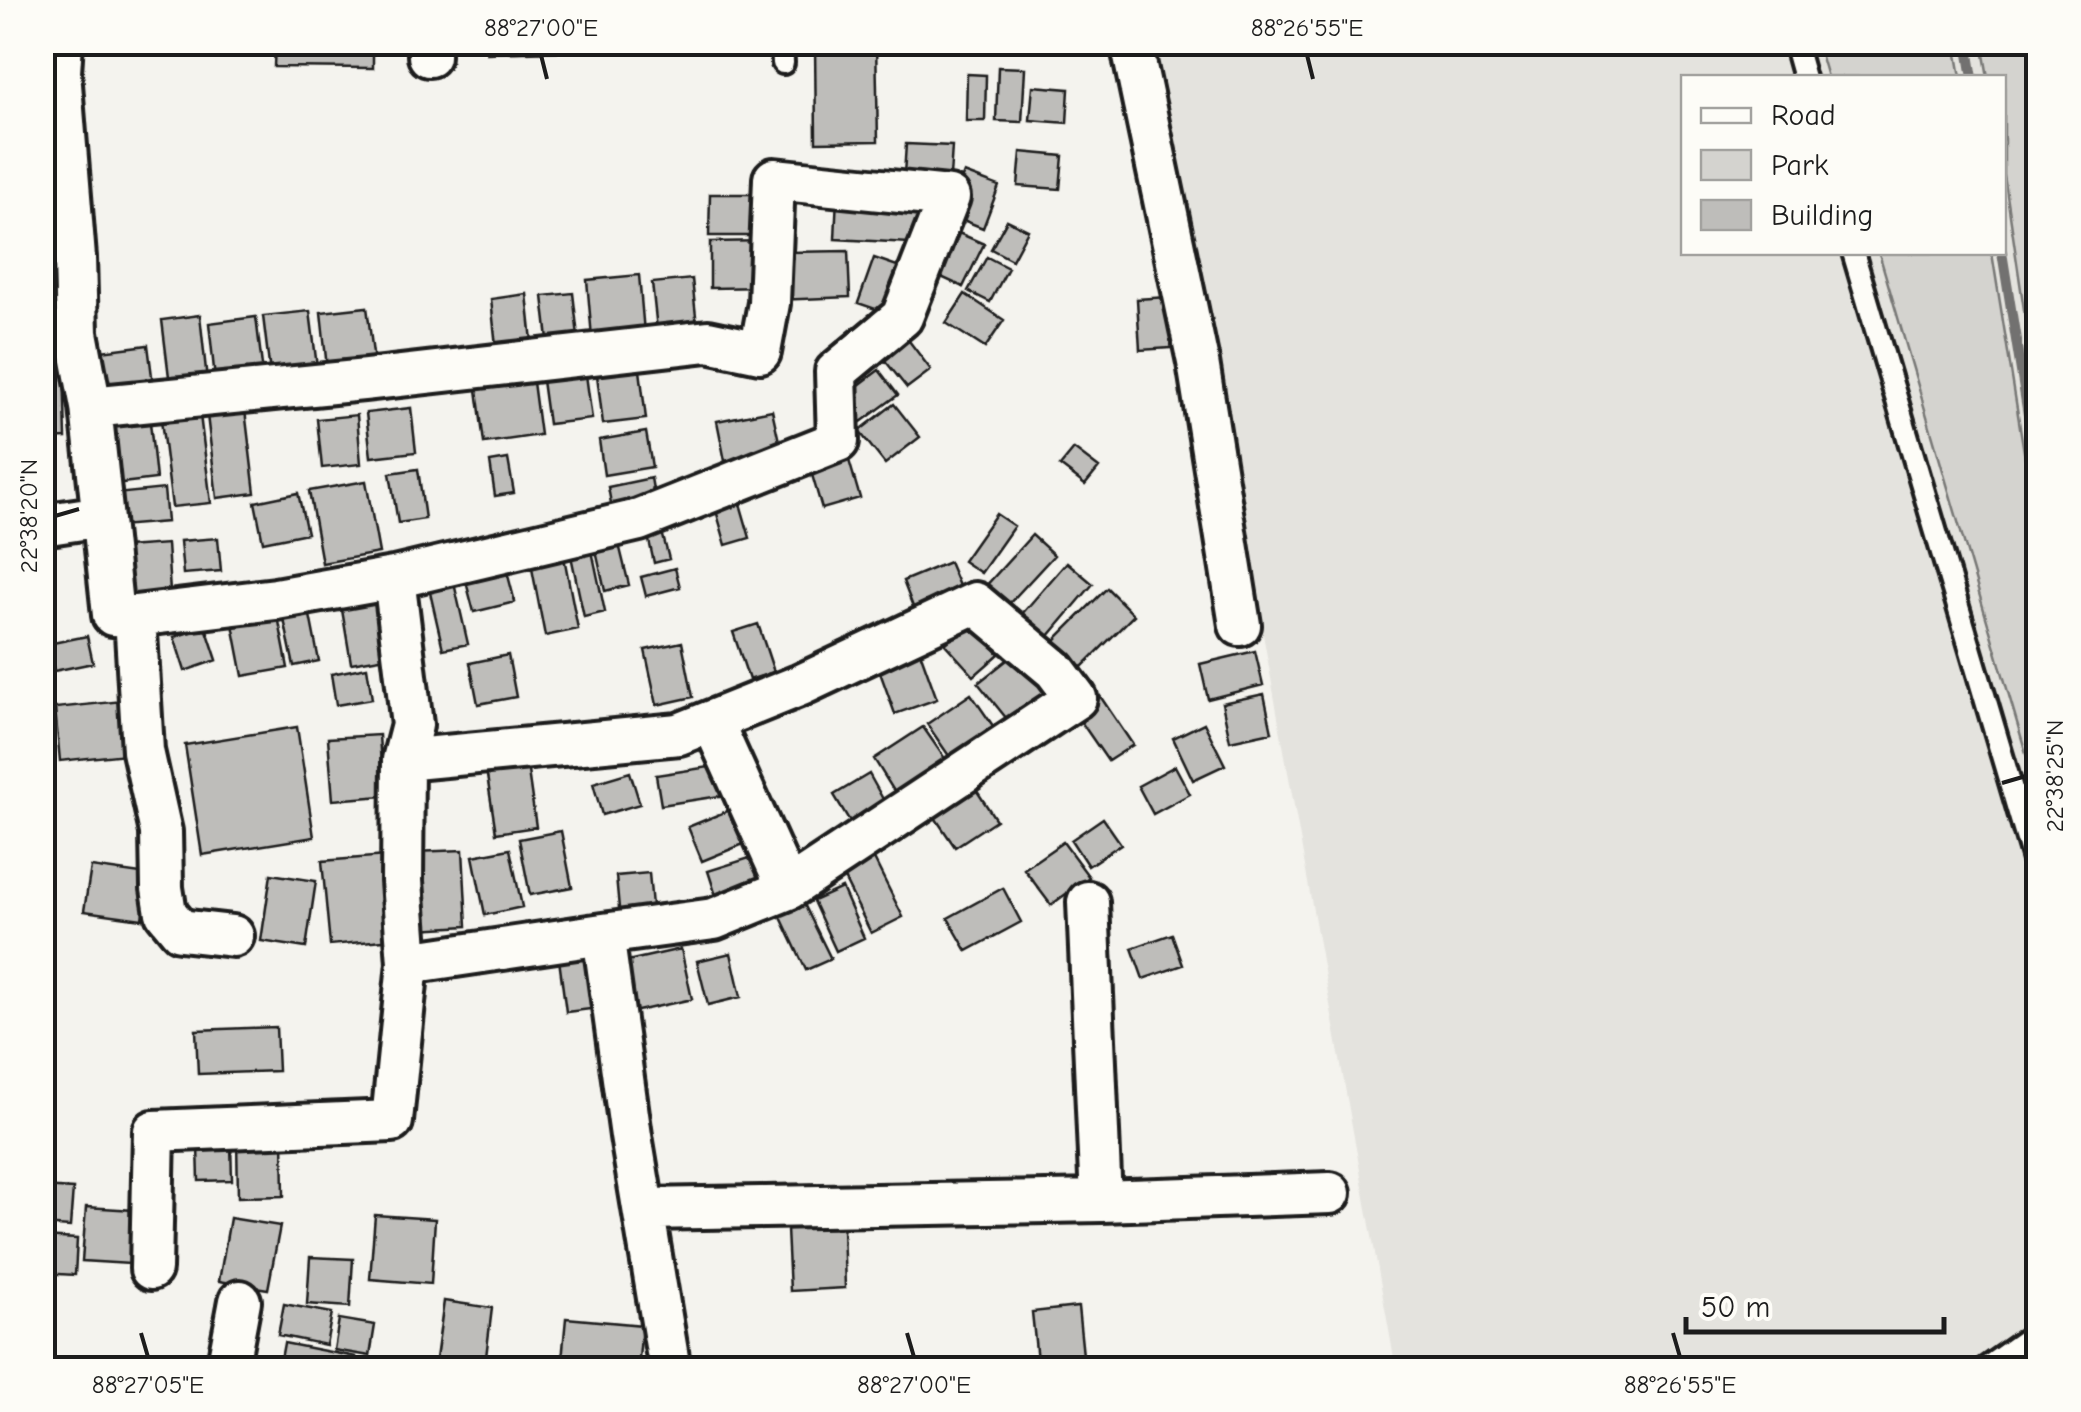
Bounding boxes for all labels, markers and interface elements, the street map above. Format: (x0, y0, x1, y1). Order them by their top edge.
text: 88°27'00"E (484, 13, 598, 42)
text: 88°26'55"E (1251, 13, 1363, 42)
legend (1681, 75, 2006, 255)
text: Road (1771, 98, 1836, 133)
text: Park (1771, 148, 1829, 183)
text: Building (1771, 198, 1874, 233)
text: 22°38'20"N (14, 459, 43, 573)
text: 22°38'25"N (2040, 720, 2069, 832)
scale bar (1686, 1272, 1944, 1334)
text: 50 m (1701, 1290, 1770, 1325)
text: 88°27'05"E (92, 1370, 204, 1399)
text: 88°27'00"E (857, 1370, 971, 1399)
text: 88°26'55"E (1624, 1370, 1736, 1399)

